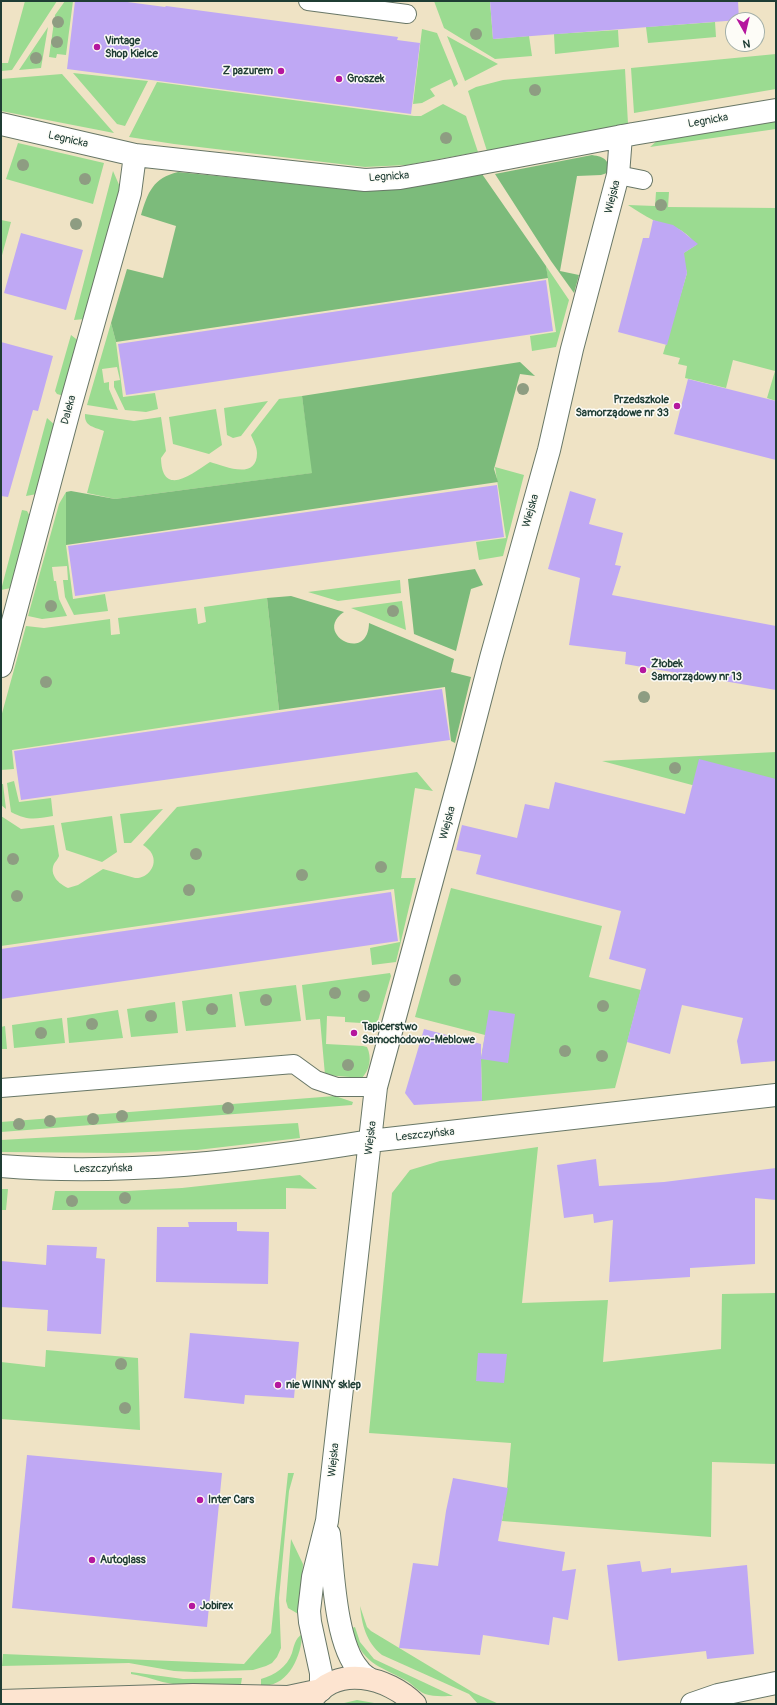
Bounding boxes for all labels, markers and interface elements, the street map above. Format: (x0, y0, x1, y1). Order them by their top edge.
north arrow (725, 12, 765, 52)
place label: Vintage Shop Kielce (105, 34, 158, 60)
text: N (742, 36, 751, 50)
marker: Vintage Shop Kielce (92, 42, 102, 52)
place label: Z pazurem (223, 64, 273, 78)
marker: Z pazurem (276, 66, 286, 76)
place label: Groszek (347, 72, 385, 86)
marker: Groszek (334, 74, 344, 84)
street label: Legnicka (687, 111, 729, 131)
street label: Legnicka (47, 129, 89, 151)
street label: Legnicka (368, 169, 410, 185)
street label: Wiejska (602, 179, 624, 215)
place label: Przedszkole Samorządowe nr 33 (575, 393, 669, 419)
street label: Daleka (59, 394, 79, 426)
marker: Przedszkole Samorządowe nr 33 (672, 401, 682, 411)
street label: Wiejska (520, 493, 542, 529)
place label: Żłobek Samorządowy nr 13 (651, 657, 742, 683)
marker: Żłobek Samorządowy nr 13 (638, 665, 648, 675)
street label: Wiejska (437, 805, 459, 841)
place label: Tapicerstwo Samochodowo-Meblowe (362, 1020, 475, 1046)
marker: Tapicerstwo Samochodowo-Meblowe (349, 1028, 359, 1038)
street label: Wiejska (362, 1120, 380, 1156)
street label: Leszczyńska (395, 1125, 455, 1145)
street label: Leszczyńska (73, 1162, 133, 1176)
place label: nie WINNY sklep (286, 1378, 361, 1392)
marker: nie WINNY sklep (273, 1380, 283, 1390)
street label: Wiejska (326, 1442, 342, 1478)
place label: Inter Cars (208, 1493, 254, 1507)
marker: Inter Cars (195, 1495, 205, 1505)
place label: Autoglass (100, 1553, 146, 1567)
marker: Autoglass (87, 1555, 97, 1565)
place label: Jobirex (200, 1599, 233, 1613)
marker: Jobirex (187, 1601, 197, 1611)

